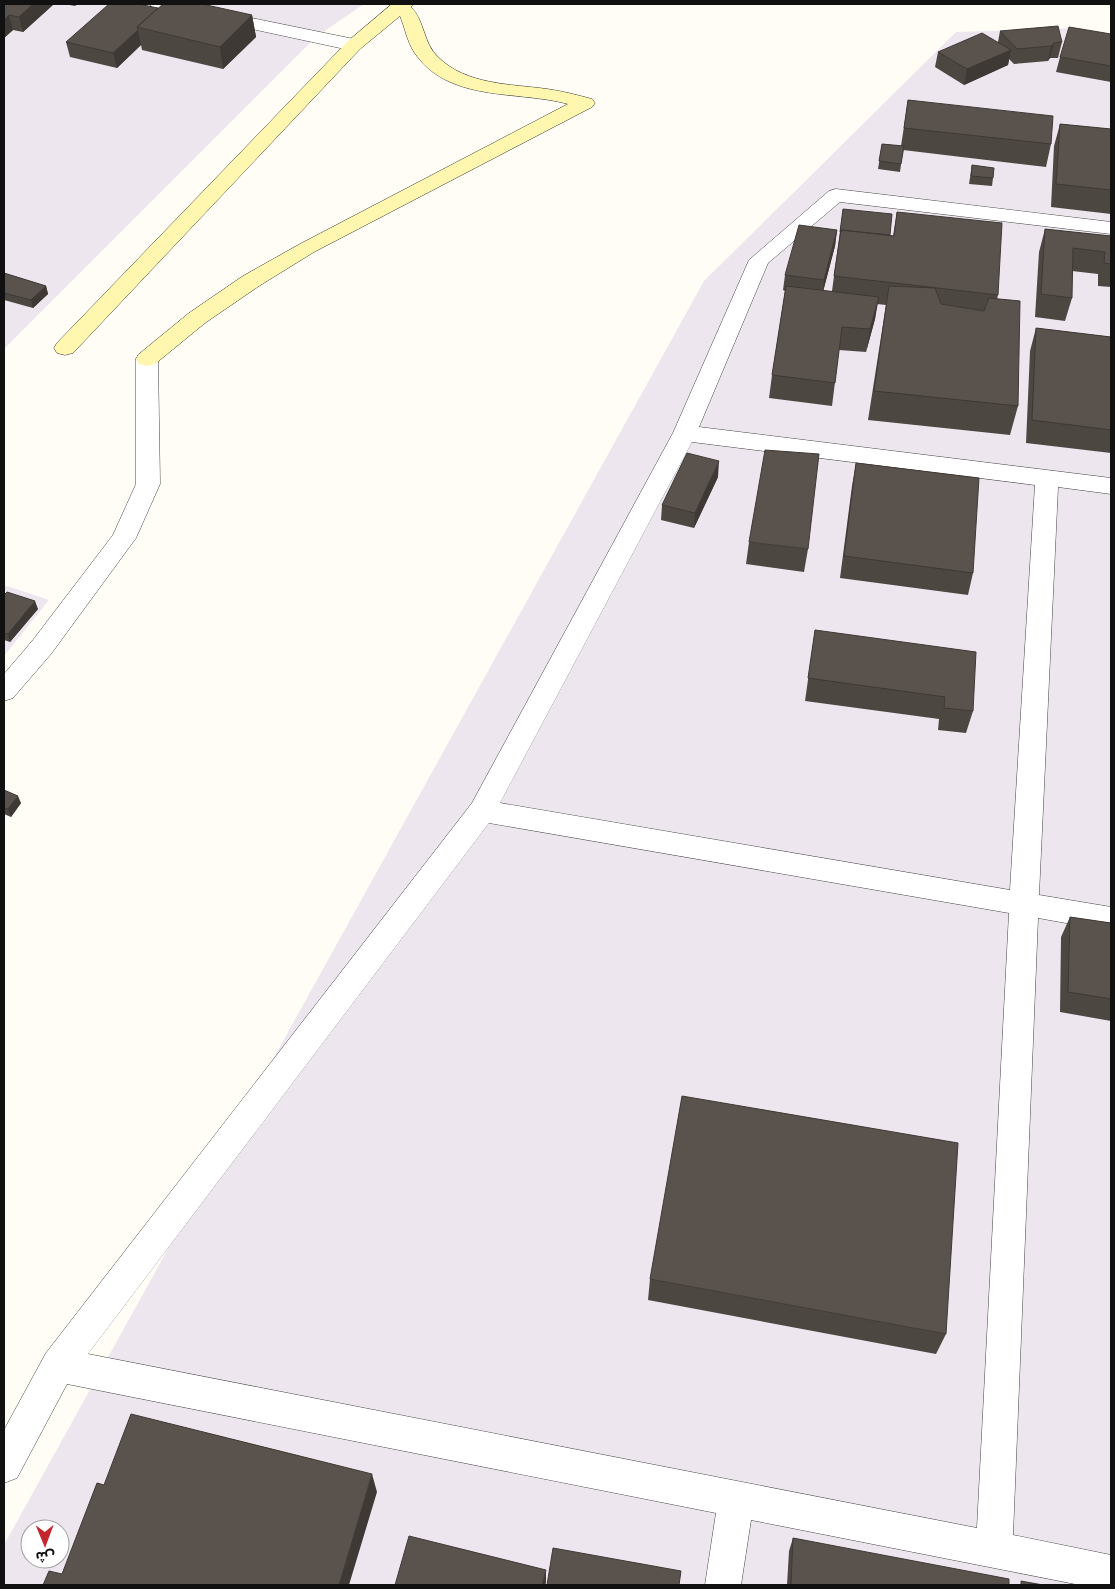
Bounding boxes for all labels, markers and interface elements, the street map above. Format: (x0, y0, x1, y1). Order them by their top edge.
north arrow (20, 1519, 70, 1569)
text: ش (35, 1546, 55, 1567)

